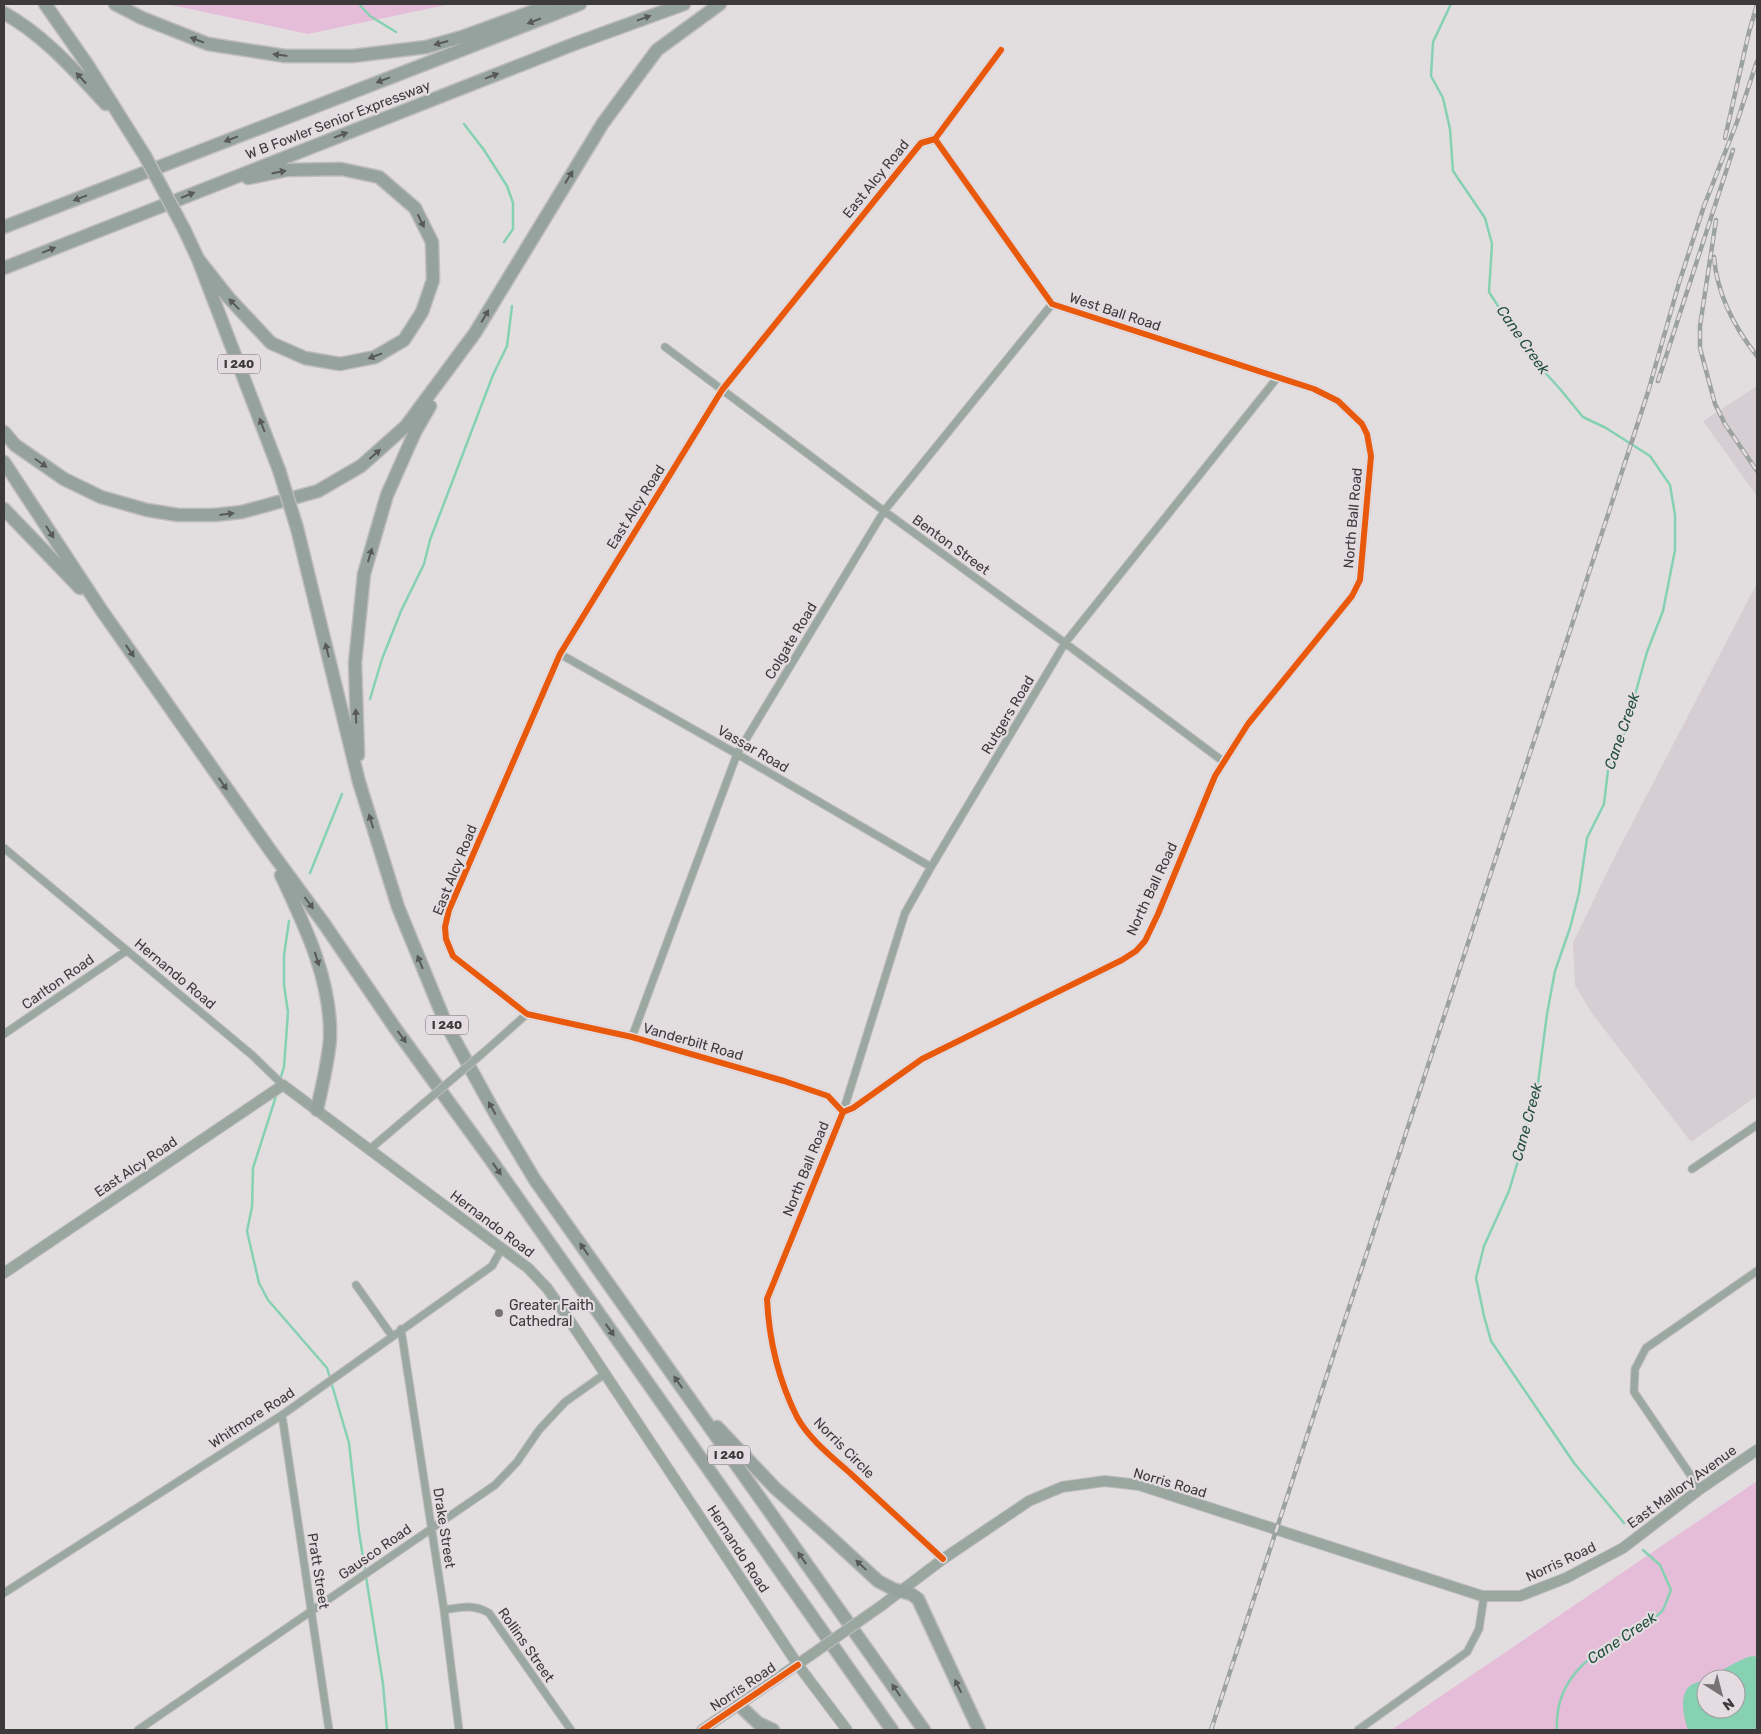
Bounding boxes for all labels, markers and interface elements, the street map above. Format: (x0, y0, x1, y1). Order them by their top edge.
one-way arrow (637, 14, 652, 22)
one-way arrow (527, 18, 542, 26)
one-way arrow (190, 36, 205, 43)
one-way arrow (434, 39, 449, 47)
one-way arrow (272, 51, 288, 59)
one-way arrow (76, 71, 87, 84)
one-way arrow (485, 72, 500, 80)
one-way arrow (375, 76, 390, 84)
street label: W B Fowler Senior Expressway (243, 77, 433, 163)
one-way arrow (334, 131, 349, 139)
one-way arrow (224, 136, 239, 143)
street label: East Alcy Road (839, 136, 913, 222)
one-way arrow (271, 168, 286, 176)
one-way arrow (565, 171, 574, 184)
one-way arrow (180, 191, 195, 198)
one-way arrow (72, 194, 87, 202)
one-way arrow (417, 213, 425, 228)
one-way arrow (42, 246, 57, 254)
street label: West Ball Road (1067, 289, 1163, 335)
one-way arrow (228, 298, 240, 310)
water label: Cane Creek (1493, 302, 1553, 378)
one-way arrow (480, 310, 489, 323)
one-way arrow (367, 352, 382, 360)
road number: I 240 (218, 354, 260, 374)
one-way arrow (258, 417, 265, 432)
one-way arrow (368, 448, 381, 459)
one-way arrow (34, 458, 48, 468)
street label: East Alcy Road (603, 462, 669, 552)
street label: North Ball Road (1340, 467, 1366, 569)
one-way arrow (219, 510, 235, 518)
street label: Benton Street (909, 511, 993, 579)
one-way arrow (45, 525, 54, 538)
one-way arrow (366, 547, 374, 562)
street label: Colgate Road (761, 599, 821, 683)
one-way arrow (323, 642, 331, 657)
one-way arrow (125, 644, 135, 658)
street label: Rutgers Road (978, 673, 1038, 757)
water label: Cane Creek (1600, 690, 1644, 772)
one-way arrow (352, 708, 360, 724)
street label: Vassar Road (714, 722, 792, 776)
one-way arrow (218, 777, 228, 791)
one-way arrow (366, 813, 374, 828)
street label: East Alcy Road (429, 822, 481, 918)
street label: North Ball Road (1123, 840, 1181, 938)
one-way arrow (304, 896, 314, 910)
street label: Hernando Road (131, 935, 219, 1013)
street label: Carlton Road (19, 951, 97, 1013)
one-way arrow (313, 952, 321, 967)
one-way arrow (416, 955, 424, 969)
road number: I 240 (426, 1016, 468, 1034)
street label: Vanderbilt Road (641, 1020, 745, 1064)
one-way arrow (397, 1030, 407, 1044)
water label: Cane Creek (1508, 1081, 1546, 1163)
one-way arrow (487, 1101, 496, 1114)
street label: North Ball Road (779, 1119, 833, 1219)
street label: East Alcy Road (91, 1133, 181, 1201)
one-way arrow (492, 1162, 502, 1176)
street label: Hernando Road (447, 1187, 537, 1261)
one-way arrow (579, 1243, 589, 1256)
place label: Greater Faith Cathedral (509, 1297, 594, 1330)
marker: Greater Faith Cathedral (493, 1307, 505, 1319)
one-way arrow (605, 1323, 615, 1337)
one-way arrow (673, 1375, 683, 1389)
street label: Whitmore Road (206, 1384, 298, 1452)
street label: Norris Circle (810, 1414, 878, 1482)
street label: East Mallory Avenue (1624, 1442, 1740, 1532)
road number: I 240 (708, 1446, 750, 1464)
street label: Norris Road (1131, 1464, 1209, 1502)
street label: Drake Street (429, 1487, 459, 1570)
street label: Hernando Road (703, 1502, 773, 1596)
street label: Gausco Road (335, 1521, 415, 1583)
street label: Pratt Street (304, 1532, 332, 1611)
street label: Norris Road (1523, 1538, 1599, 1586)
one-way arrow (797, 1551, 807, 1565)
one-way arrow (855, 1559, 867, 1571)
street label: Rollins Street (494, 1605, 558, 1686)
water label: Cane Creek (1584, 1608, 1660, 1668)
street label: Norris Road (707, 1659, 779, 1715)
north arrow (1696, 1669, 1746, 1719)
one-way arrow (954, 1679, 962, 1693)
one-way arrow (891, 1684, 901, 1697)
text: N (1719, 1694, 1737, 1714)

